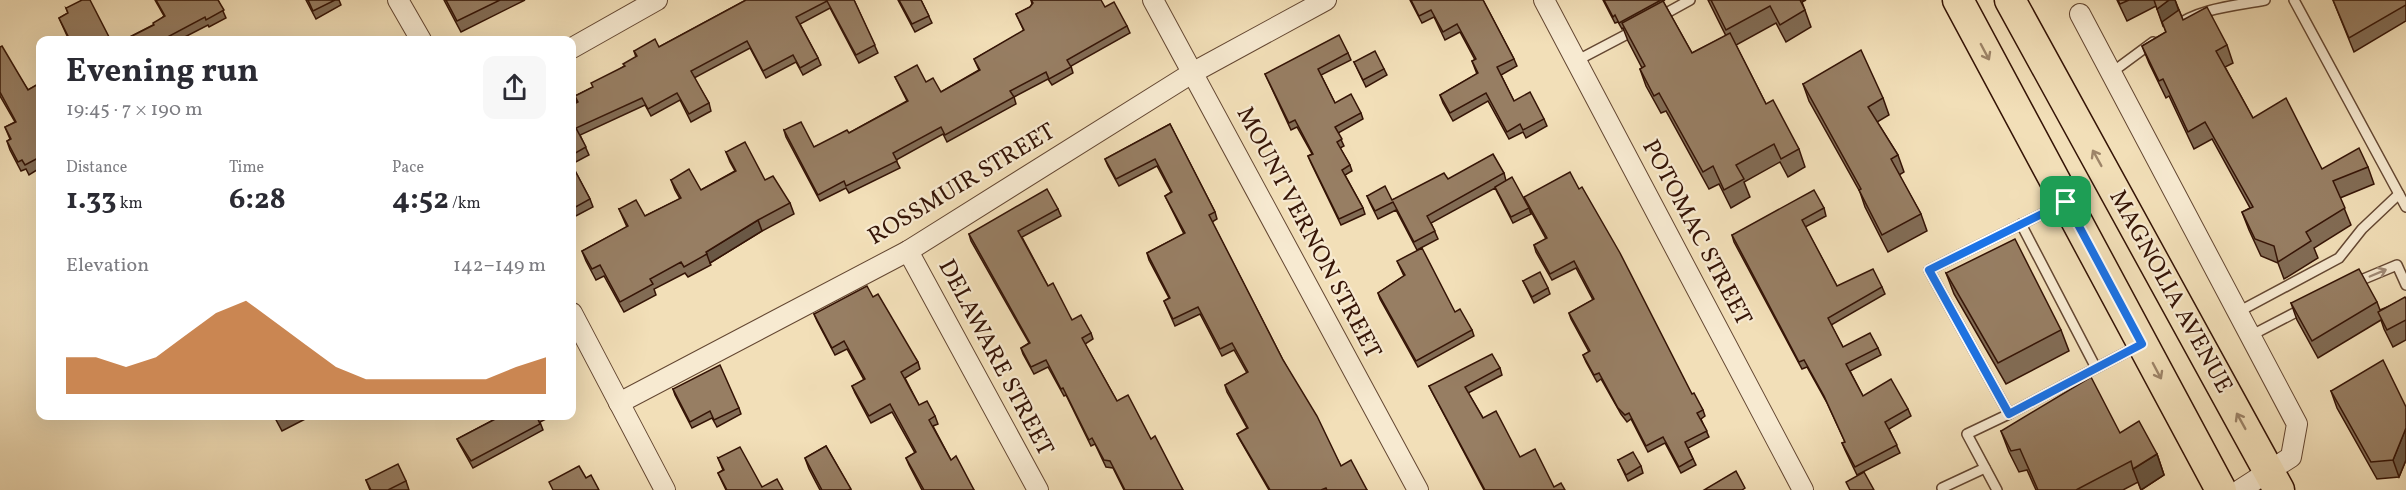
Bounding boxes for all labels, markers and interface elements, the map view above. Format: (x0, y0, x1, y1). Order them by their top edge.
one-way arrow (1980, 42, 1991, 60)
text: Evening run (66, 50, 259, 96)
button: share (483, 56, 546, 119)
text: 19:45 · 7 × 190 m (66, 96, 203, 124)
street label: MOUNT VERNON STREET (1227, 101, 1389, 365)
street label: ROSSMUIR STREET (862, 116, 1062, 254)
street label: POTOMAC STREET (1633, 134, 1759, 332)
one-way arrow (2091, 150, 2103, 167)
text: Distance (66, 157, 127, 179)
text: Time (229, 157, 264, 179)
text: Pace (392, 157, 424, 179)
pin (2040, 176, 2091, 227)
text: 1.33 (66, 179, 117, 221)
text: 6:28 (229, 179, 286, 221)
text: 4:52 (392, 179, 449, 221)
street label: MAGNOLIA AVENUE (2100, 184, 2240, 400)
icon: arrive (2049, 185, 2082, 218)
text: km (117, 193, 143, 215)
text: /km (449, 193, 481, 215)
text: Elevation (66, 252, 149, 280)
text: 142–149 m (453, 252, 546, 280)
street label: DELAWARE STREET (929, 254, 1061, 462)
one-way arrow (2369, 267, 2387, 278)
one-way arrow (2152, 362, 2163, 380)
one-way arrow (2235, 413, 2247, 430)

